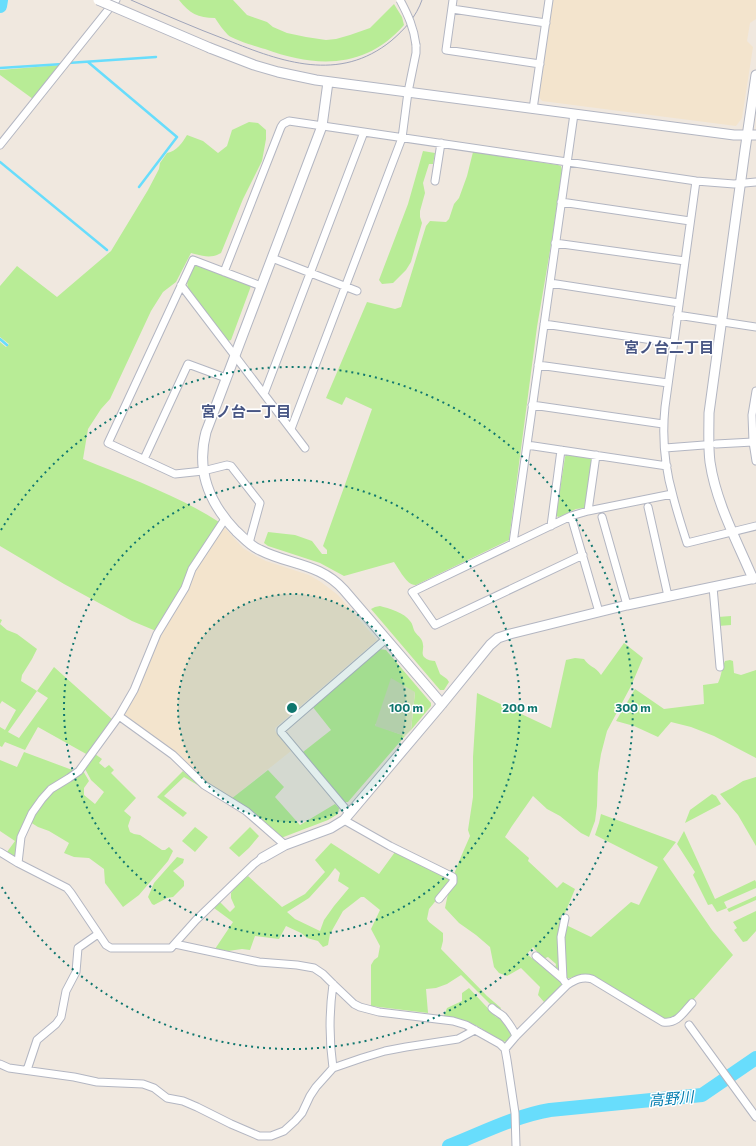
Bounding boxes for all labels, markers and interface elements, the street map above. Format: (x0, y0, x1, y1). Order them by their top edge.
district label: 宮ノ台二丁目 (624, 338, 714, 356)
district label: 宮ノ台一丁目 (201, 402, 291, 420)
text: 100 m (389, 700, 423, 714)
text: 200 m (502, 700, 538, 714)
text: 300 m (615, 700, 651, 714)
centre of rings (285, 701, 299, 715)
water label: 高野川 (648, 1087, 696, 1109)

